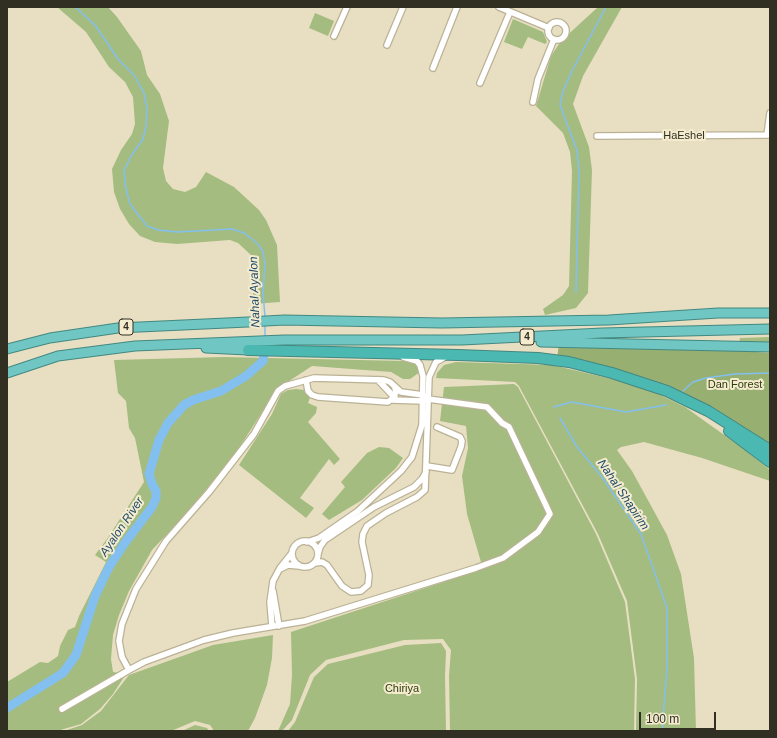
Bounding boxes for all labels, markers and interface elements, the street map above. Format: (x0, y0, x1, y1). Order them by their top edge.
street label: HaEshel (663, 129, 705, 143)
water label: Nahal Ayalon (247, 256, 263, 328)
road number: 4 (119, 319, 133, 335)
road number: 4 (520, 329, 534, 345)
park label: Dan Forest (708, 378, 762, 392)
water label: Nahal Shapirim (594, 457, 652, 533)
water label: Ayalon River (97, 495, 147, 559)
park label: Chiriya (385, 682, 419, 696)
scale bar (641, 704, 718, 730)
text: 100 m (646, 712, 679, 726)

